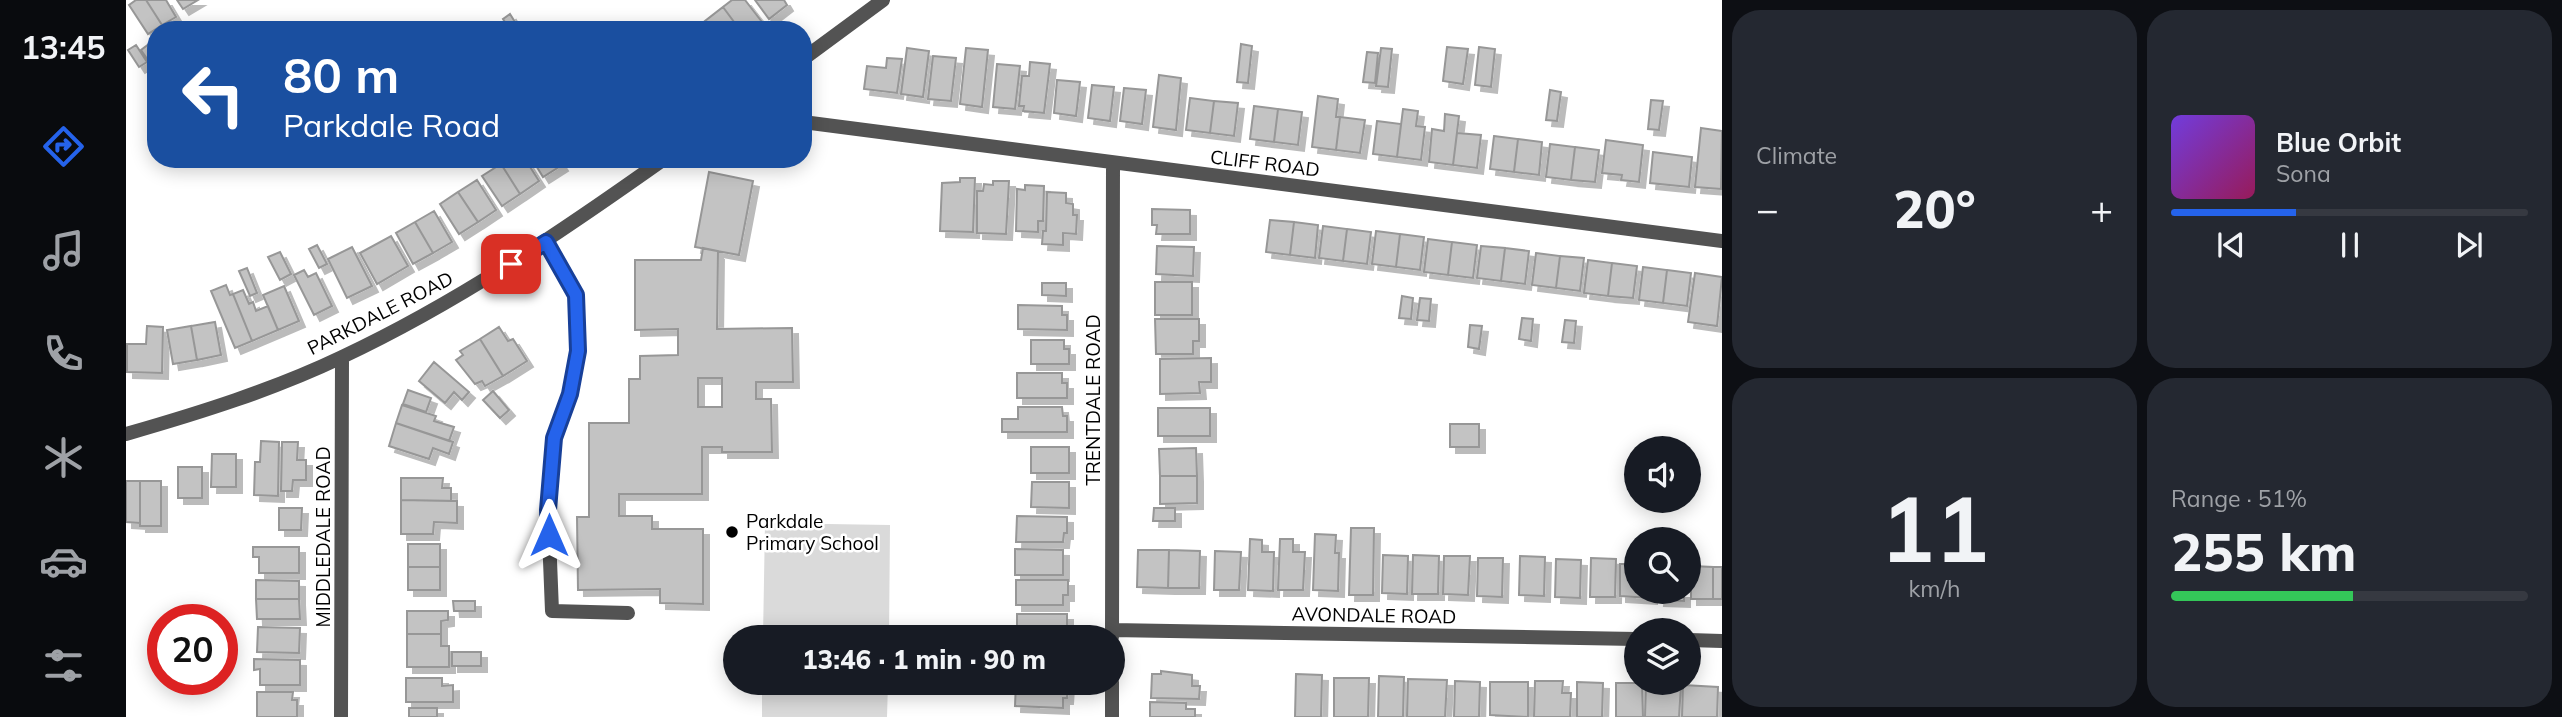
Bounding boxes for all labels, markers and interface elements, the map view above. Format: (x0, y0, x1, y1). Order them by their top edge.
text: 13:45 (21, 27, 105, 67)
text: 80 m (283, 44, 399, 105)
icon: left (168, 49, 259, 140)
text: Parkdale Road (283, 105, 500, 145)
icon: directions (39, 122, 88, 171)
text: Blue Orbit (2276, 126, 2401, 159)
text: Climate (1756, 141, 1837, 170)
street label: CLIFF ROAD (1209, 144, 1321, 182)
text: Sona (2276, 159, 2331, 188)
text: 20° (1893, 176, 1976, 241)
text: − (1756, 185, 1779, 233)
text: + (2090, 185, 2113, 233)
icon: music (39, 226, 88, 275)
icon: previous (2212, 226, 2250, 264)
icon: pause (2331, 226, 2369, 264)
icon: next (2450, 226, 2488, 264)
pin (481, 234, 541, 294)
icon: arrive (492, 245, 530, 283)
street label: PARKDALE ROAD (303, 266, 457, 360)
street label: TRENTDALE ROAD (1081, 314, 1105, 486)
icon: phone (39, 329, 88, 378)
icon: climate (39, 433, 88, 482)
map controls (1624, 436, 1701, 695)
button: sound (1624, 436, 1701, 513)
street label: MIDDLEDALE ROAD (311, 446, 335, 628)
text: 11 (1880, 471, 1989, 585)
text: Range · 51% (2171, 484, 2307, 513)
position arrow (512, 498, 586, 572)
place label: Parkdale Primary School (746, 509, 879, 555)
text: 255 km (2171, 519, 2356, 584)
marker: Parkdale Primary School (724, 524, 740, 540)
button: search (1624, 527, 1701, 604)
icon: car (39, 537, 88, 586)
text: km/h (1908, 574, 1961, 603)
street label: AVONDALE ROAD (1291, 602, 1457, 628)
speed limit sign: 20 (147, 604, 238, 695)
button: layers (1624, 618, 1701, 695)
icon: filters (39, 641, 88, 690)
text: 13:46 · 1 min · 90 m (802, 643, 1046, 676)

